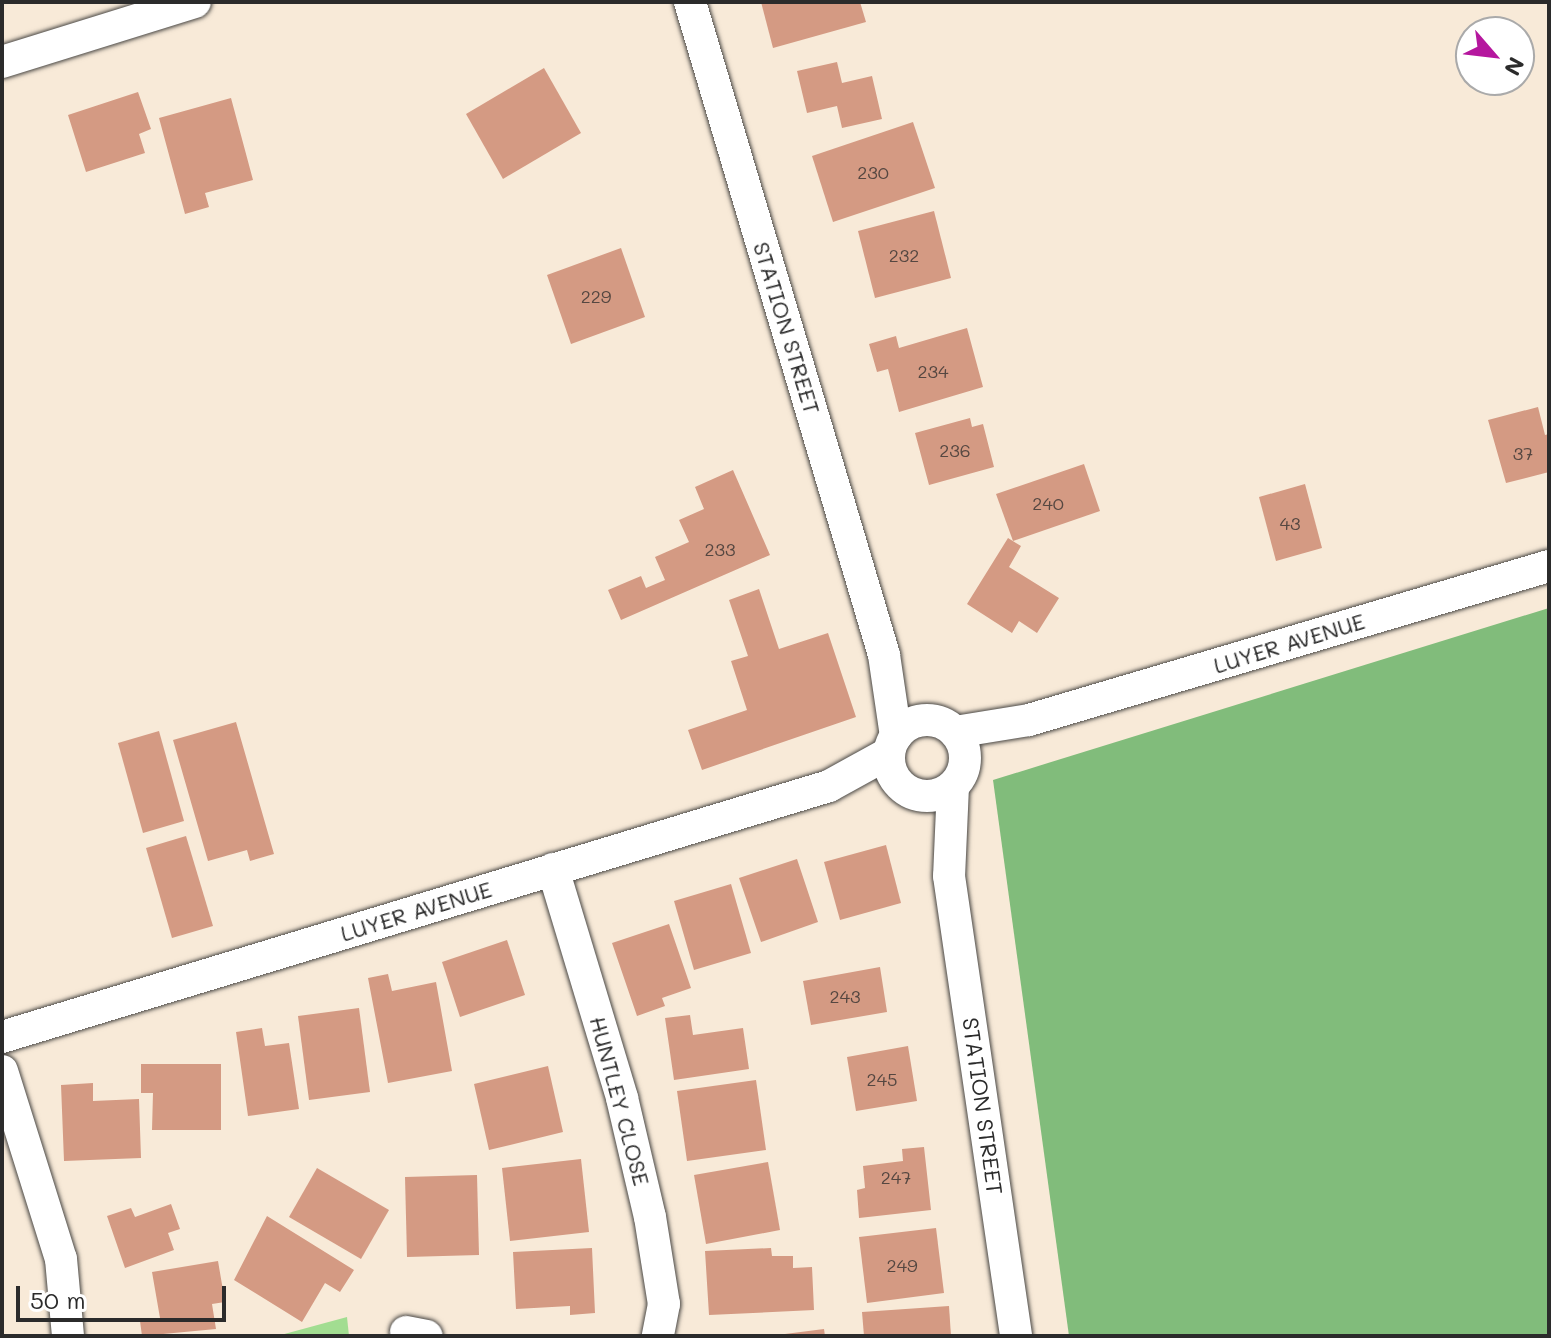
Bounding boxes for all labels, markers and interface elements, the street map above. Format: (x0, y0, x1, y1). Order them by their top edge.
north arrow (1455, 16, 1535, 96)
text: N (1498, 52, 1532, 81)
house number: 230 (857, 161, 889, 183)
street label: STATION STREET (748, 239, 826, 417)
house number: 232 (889, 244, 919, 266)
house number: 229 (581, 285, 611, 307)
house number: 234 (917, 360, 949, 382)
house number: 236 (939, 439, 971, 461)
house number: 37 (1513, 442, 1533, 464)
house number: 240 (1032, 492, 1064, 514)
house number: 43 (1279, 512, 1301, 534)
house number: 233 (704, 538, 736, 560)
street label: LUYER AVENUE (1210, 607, 1368, 679)
street label: LUYER AVENUE (337, 875, 495, 947)
house number: 243 (829, 985, 861, 1007)
street label: HUNTLEY CLOSE (585, 1013, 655, 1189)
street label: STATION STREET (957, 1016, 1009, 1196)
house number: 245 (866, 1068, 898, 1090)
house number: 247 (881, 1166, 911, 1188)
house number: 249 (886, 1254, 918, 1276)
scale bar (20, 1270, 230, 1320)
text: 50 m (30, 1284, 86, 1315)

